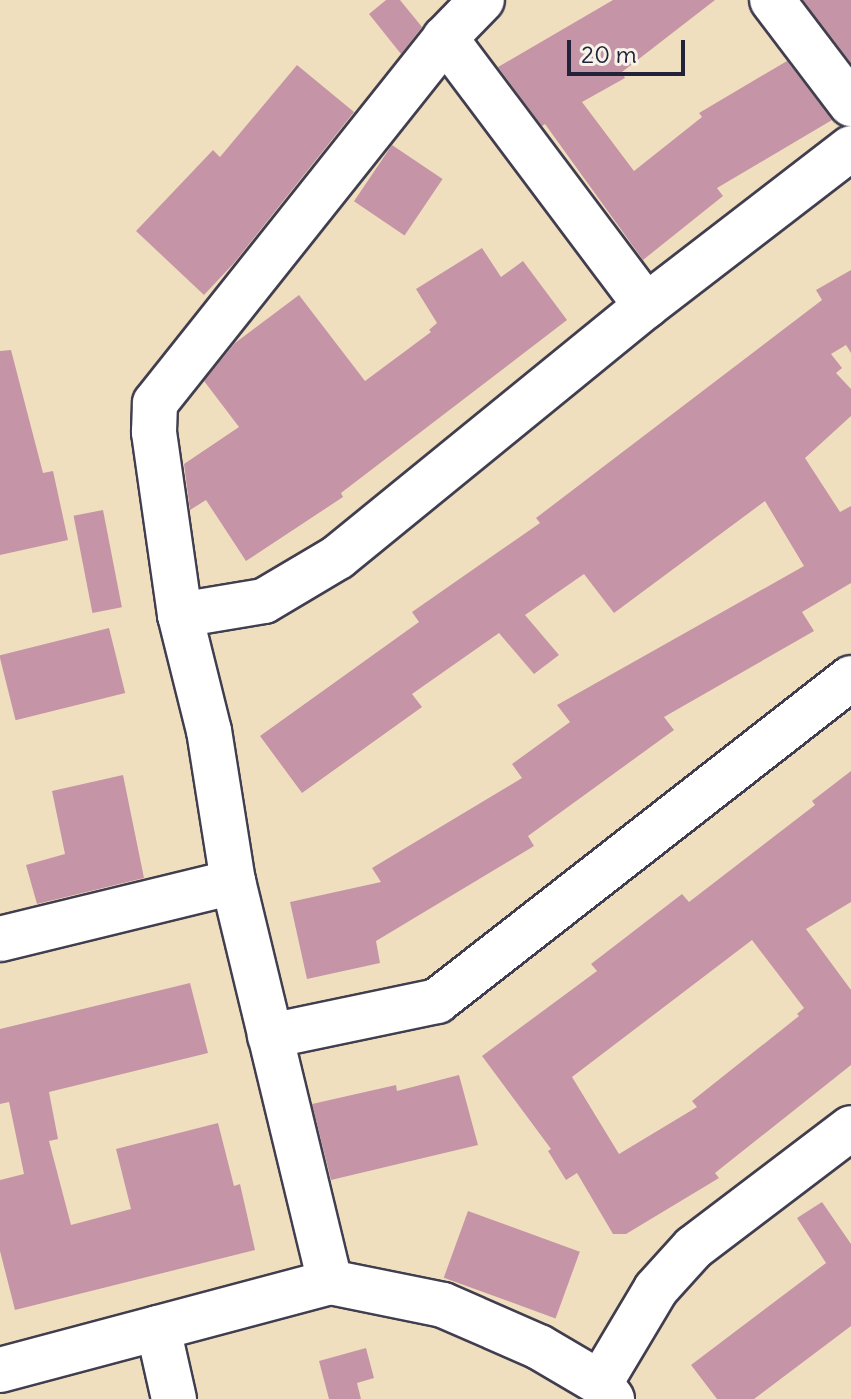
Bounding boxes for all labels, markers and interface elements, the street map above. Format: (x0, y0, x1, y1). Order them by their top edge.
scale bar (571, 24, 689, 74)
text: 20 m (581, 39, 637, 69)

